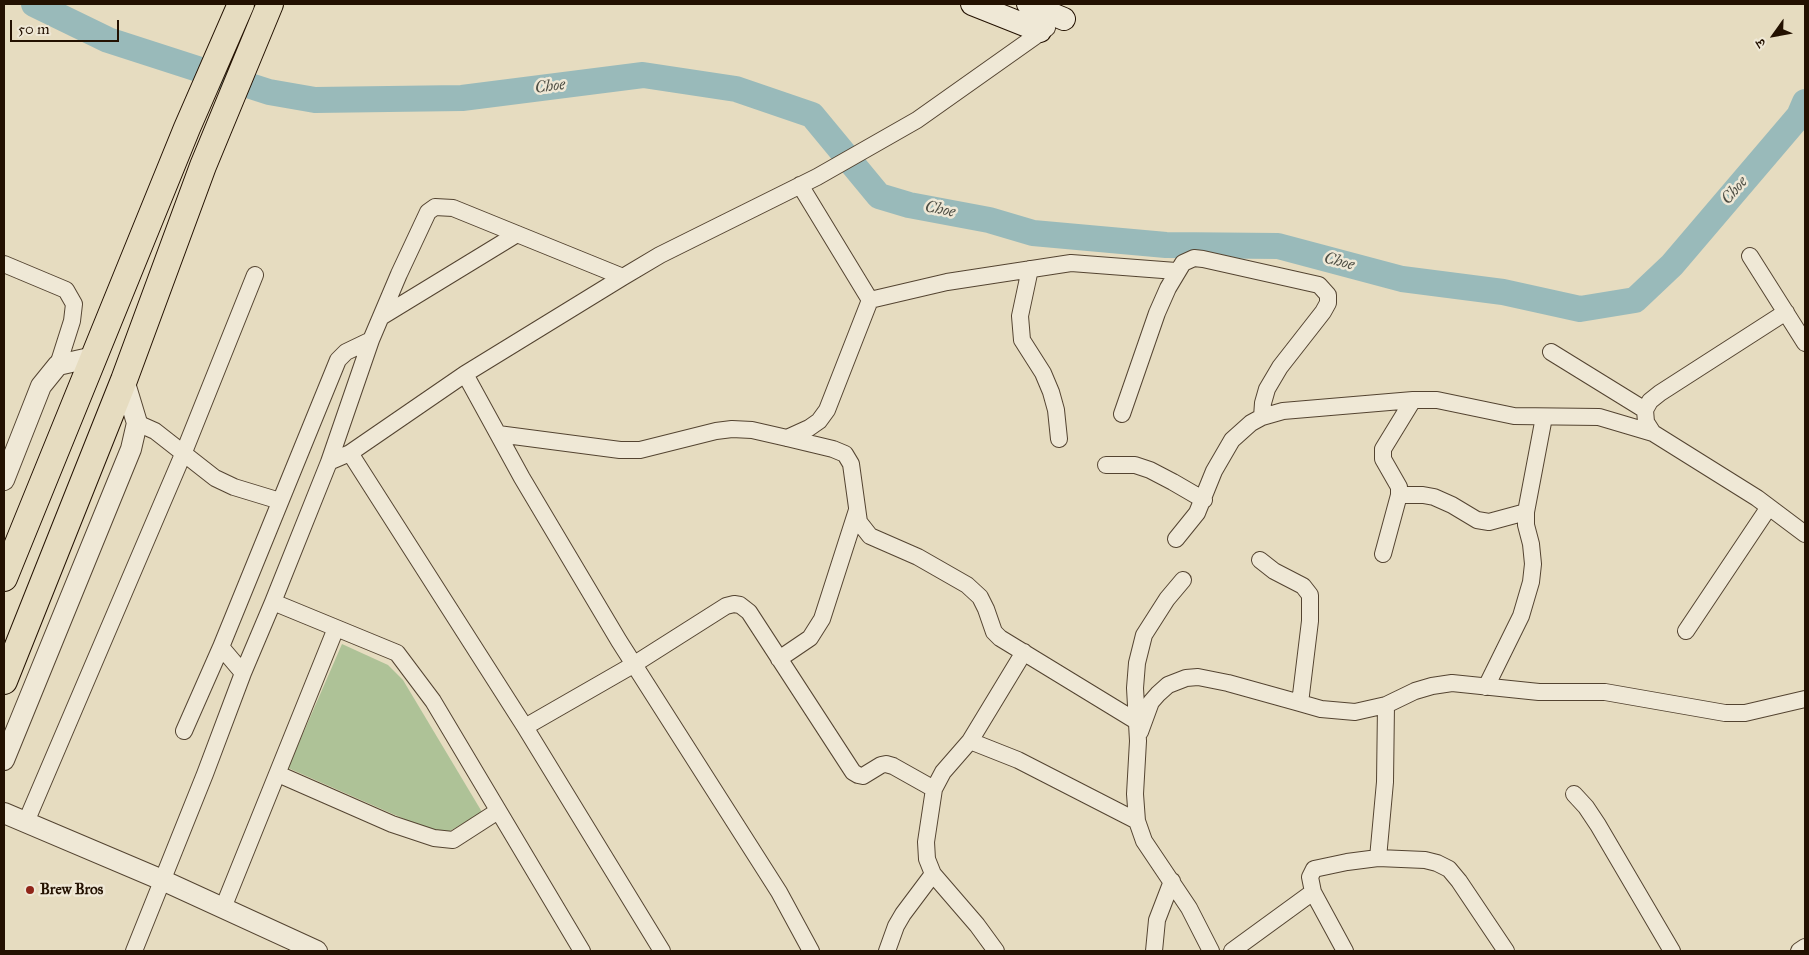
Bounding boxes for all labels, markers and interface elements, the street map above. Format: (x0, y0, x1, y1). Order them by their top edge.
scale bar (12, 10, 121, 42)
north arrow (1749, 10, 1799, 60)
text: 50 m (18, 20, 50, 38)
text: उ (1752, 36, 1770, 51)
water label: Choe (534, 76, 566, 98)
water label: Choe (1718, 173, 1752, 209)
water label: Choe (923, 198, 957, 222)
water label: Choe (1322, 249, 1356, 275)
place label: Brew Bros (40, 881, 103, 899)
marker: Brew Bros (24, 884, 36, 896)

